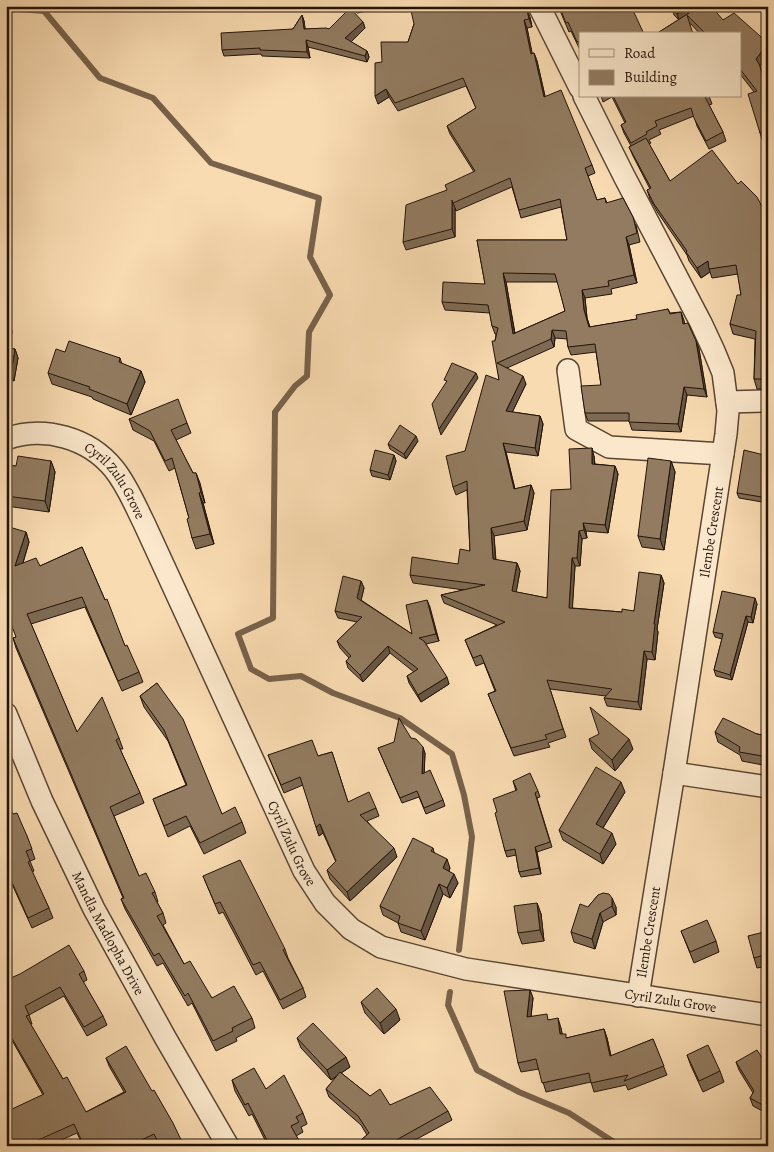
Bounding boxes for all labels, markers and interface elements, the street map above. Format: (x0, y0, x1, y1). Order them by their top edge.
legend (579, 32, 742, 98)
text: Road (624, 43, 656, 63)
text: Building (624, 67, 677, 87)
street label: Cyril Zulu Grove (81, 438, 150, 522)
street label: Ilembe Crescent (695, 485, 728, 579)
street label: Cyril Zulu Grove (263, 798, 320, 890)
street label: Mandla Madlopha Drive (67, 868, 149, 999)
street label: Ilembe Crescent (632, 885, 665, 979)
street label: Cyril Zulu Grove (623, 984, 718, 1017)

